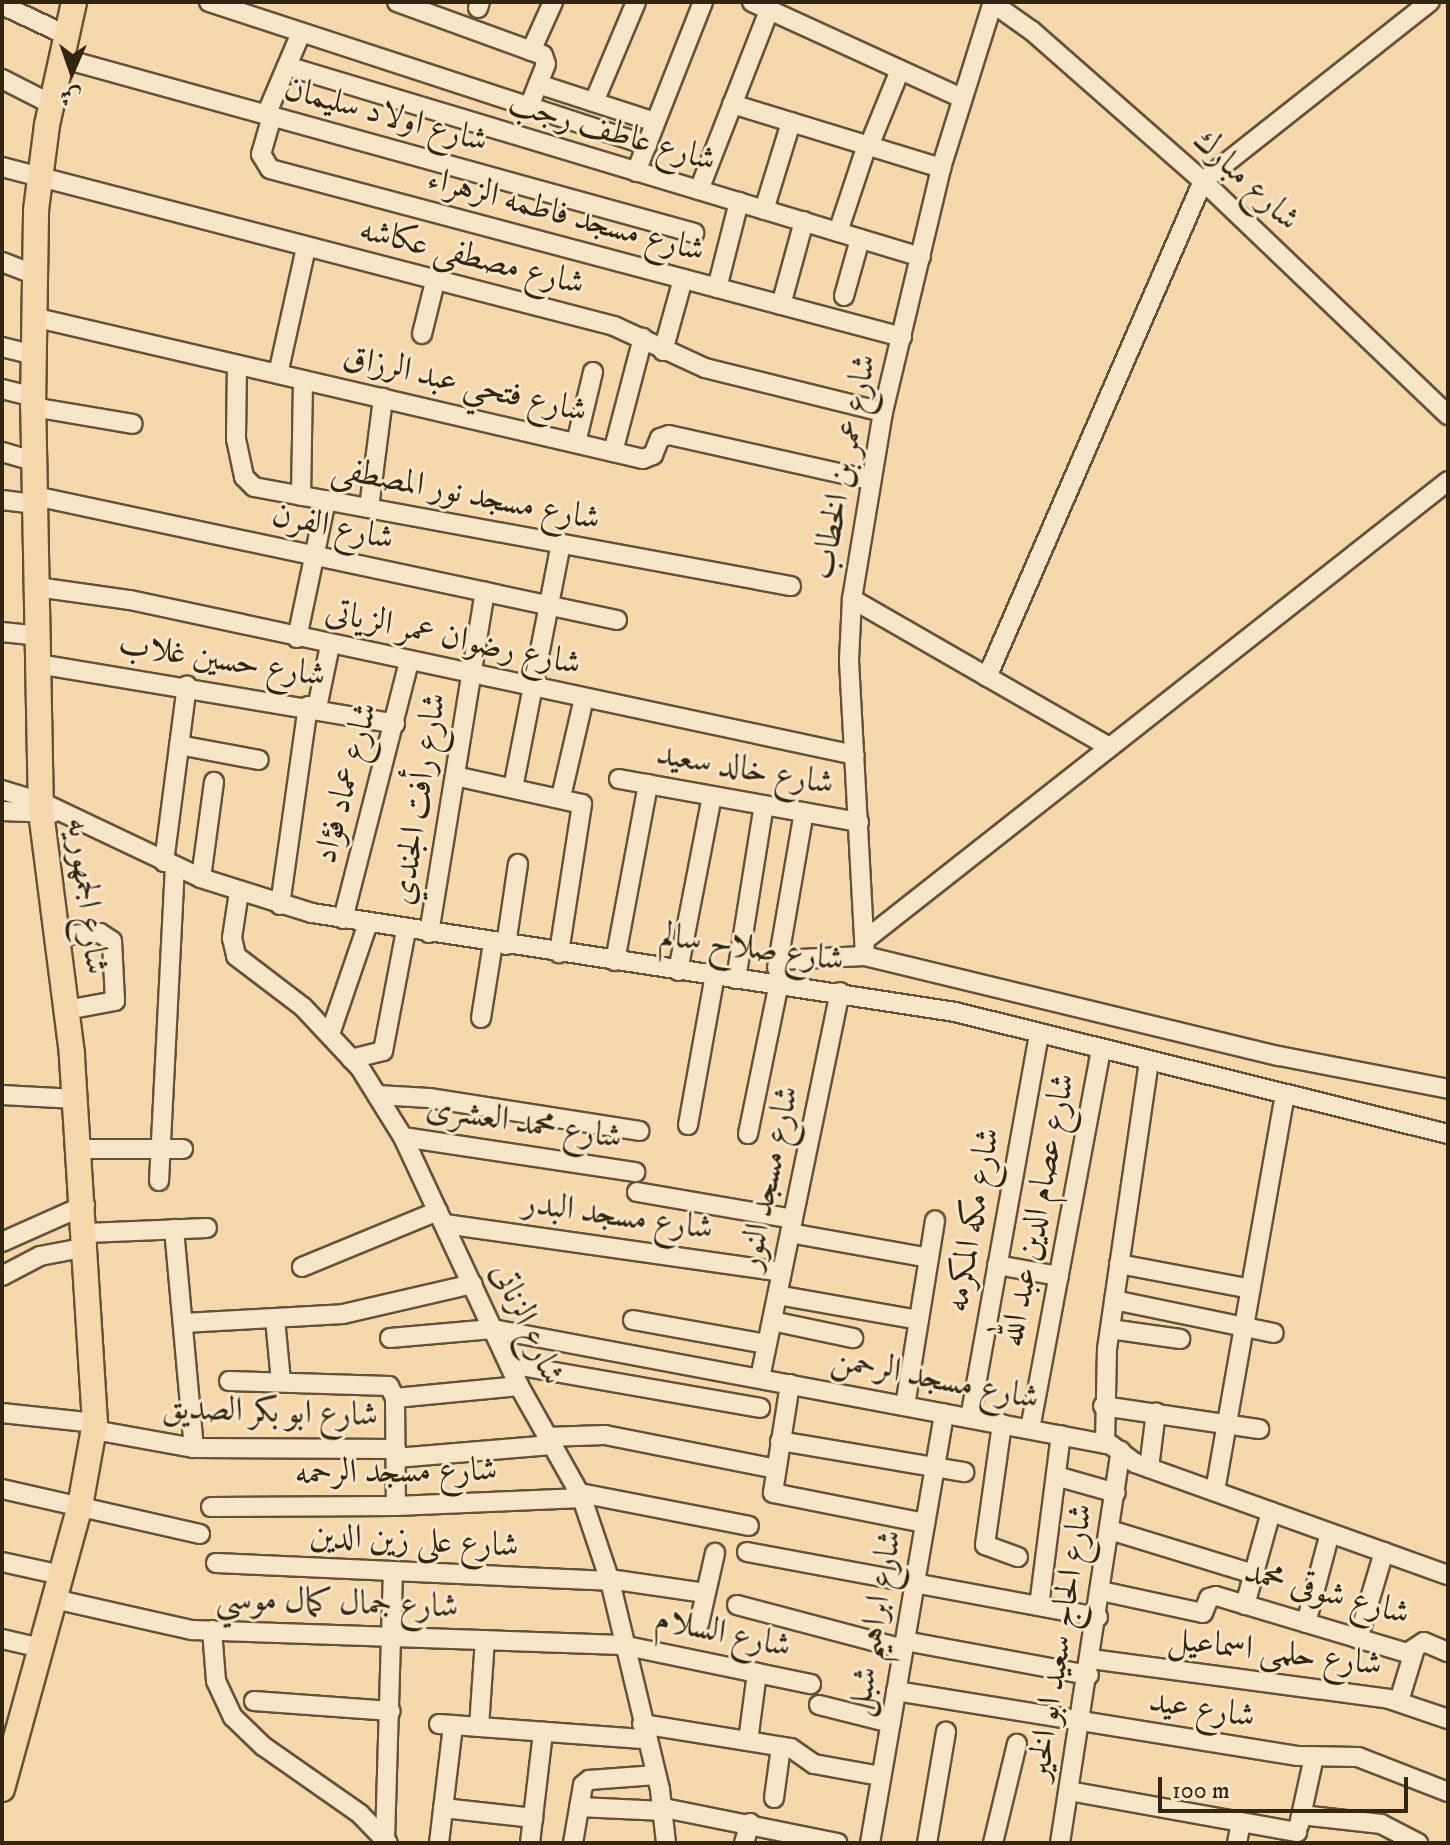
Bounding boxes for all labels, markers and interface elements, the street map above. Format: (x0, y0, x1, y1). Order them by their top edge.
north arrow (32, 32, 112, 112)
street label: شارع اولاد سليمان (280, 68, 492, 162)
text: ش (60, 83, 83, 110)
street label: شارع عاطف رجب (504, 83, 720, 181)
street label: شارع مبارك (1184, 120, 1308, 240)
street label: شارع مسجد فاطمه الزهراء (423, 158, 709, 272)
street label: شارع مصطفى عكاشه (355, 209, 589, 305)
street label: شارع فتحي عبد الرزاق (339, 336, 591, 432)
street label: شارع عمر بن الخطاب (802, 351, 886, 583)
street label: شارع مسجد نور المصطفى (328, 448, 604, 540)
street label: شارع الفرن (268, 494, 398, 560)
street label: شارع رضوان عمر الزياتى (321, 591, 585, 685)
street label: شارع حسين غلاب (115, 623, 329, 697)
street label: شارع رأفت الجندي (382, 690, 456, 908)
street label: شارع عماد فؤاد (305, 698, 387, 868)
street label: شارع خالد سعيد (653, 733, 837, 805)
street label: شارع الجمهوريه (57, 815, 117, 977)
street label: شارع صلاح سالم (657, 915, 847, 981)
street label: شارع عصام الدين عبد الله (991, 1070, 1085, 1350)
street label: شارع مسجد النور (730, 1082, 808, 1274)
street label: شارع محمد العشرى (423, 1087, 625, 1159)
street label: شارع مكه المكرمه (937, 1125, 1009, 1315)
street label: شارع مسجد البدر (520, 1182, 716, 1250)
street label: شارع الزناتى (481, 1256, 573, 1392)
street label: شارع مسجد الرحمن (828, 1339, 1042, 1419)
street label: شارع ابو بكر الصديق (161, 1388, 379, 1436)
street label: شارع مسجد الرحمه (294, 1450, 498, 1494)
street label: شارع الحاج سعيد ابو الخير (1018, 1501, 1102, 1783)
street label: شارع على زين الدين (308, 1515, 520, 1567)
street label: شارع ابراهيم شبل (839, 1527, 911, 1719)
street label: شارع شوقى محمد (1240, 1551, 1414, 1635)
street label: شارع جمال كمال موسي (215, 1578, 459, 1628)
street label: شارع السلام (651, 1599, 795, 1667)
street label: شارع حلمى اسماعيل (1166, 1619, 1384, 1685)
street label: شارع عيد (1146, 1680, 1258, 1738)
scale bar (1162, 1761, 1412, 1811)
text: 100 m (1172, 1776, 1230, 1806)

